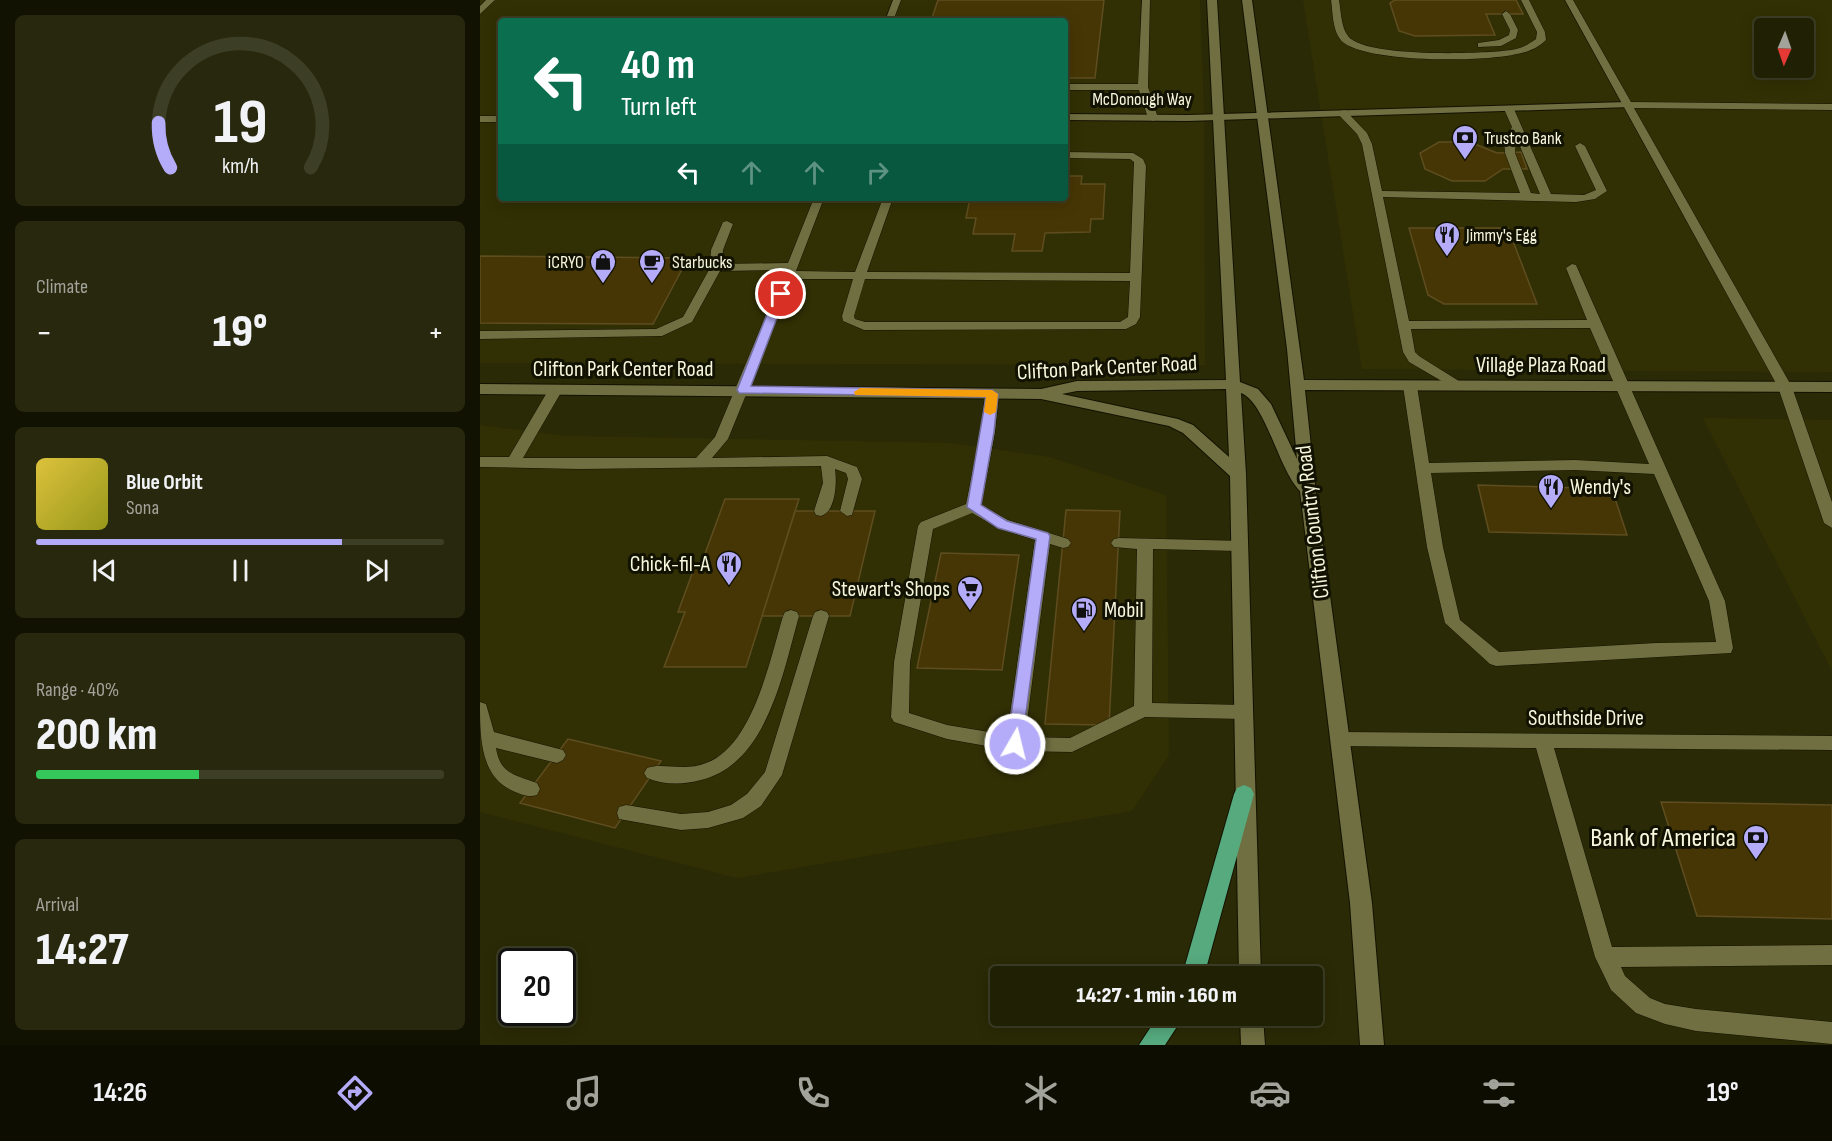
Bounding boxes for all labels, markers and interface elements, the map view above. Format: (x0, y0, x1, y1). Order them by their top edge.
north arrow (1754, 18, 1814, 78)
map controls (1754, 18, 1814, 78)
text: 40 m (621, 40, 695, 91)
icon: left (522, 42, 600, 120)
text: 19 (213, 86, 267, 161)
street label: McDonough Way (1092, 89, 1192, 110)
text: Turn left (621, 91, 697, 123)
bank icon: Trustco Bank (1450, 123, 1480, 161)
place label: Trustco Bank (1484, 128, 1562, 149)
text: km/h (221, 154, 259, 179)
icon: left (672, 156, 705, 189)
icon: ahead (735, 156, 768, 189)
icon: ahead (798, 156, 831, 189)
icon: right (861, 156, 894, 189)
restaurant icon: Jimmy's Egg (1432, 220, 1462, 258)
place label: Jimmy's Egg (1465, 225, 1537, 246)
shop icon: iCRYO (588, 247, 618, 285)
cafe icon: Starbucks (637, 247, 667, 285)
place label: iCRYO (548, 252, 584, 273)
place label: Starbucks (672, 252, 732, 273)
pin (755, 268, 806, 319)
text: Climate (36, 275, 88, 299)
icon: arrive (764, 277, 797, 310)
text: 19° (213, 305, 267, 360)
text: − (36, 313, 52, 353)
text: + (428, 313, 444, 353)
street label: Clifton Park Center Road (1016, 350, 1198, 386)
street label: Village Plaza Road (1476, 352, 1606, 379)
street label: Clifton Park Center Road (533, 356, 713, 383)
street label: Clifton Country Road (1290, 444, 1336, 600)
text: Blue Orbit (126, 469, 203, 496)
restaurant icon: Wendy's (1536, 472, 1566, 510)
place label: Wendy's (1570, 474, 1631, 501)
text: Sona (126, 496, 159, 520)
restaurant icon: Chick-fil-A (714, 549, 744, 587)
place label: Chick-fil-A (630, 551, 711, 578)
icon: previous (88, 554, 121, 587)
icon: pause (224, 554, 257, 587)
icon: next (360, 554, 393, 587)
supermarket icon: Stewart's Shops (955, 574, 985, 612)
place label: Stewart's Shops (832, 576, 950, 603)
fuel station icon: Mobil (1069, 595, 1099, 633)
place label: Mobil (1104, 597, 1144, 624)
text: Range · 40% (36, 678, 119, 702)
street label: Southside Drive (1528, 705, 1644, 732)
text: 200 km (36, 708, 157, 763)
position arrow (983, 712, 1047, 776)
place label: Bank of America (1590, 822, 1736, 854)
bank icon: Bank of America (1741, 823, 1771, 861)
text: Arrival (36, 893, 79, 917)
text: 14:27 (36, 923, 128, 978)
speed limit sign: 20 (498, 948, 576, 1026)
text: 14:27 · 1 min · 160 m (1076, 982, 1237, 1009)
icon: directions (334, 1072, 376, 1114)
icon: music (563, 1072, 605, 1114)
icon: phone (792, 1072, 834, 1114)
icon: climate (1020, 1072, 1062, 1114)
icon: car (1249, 1072, 1291, 1114)
icon: filters (1478, 1072, 1520, 1114)
text: 14:26 (93, 1077, 147, 1109)
text: 19° (1707, 1077, 1739, 1109)

